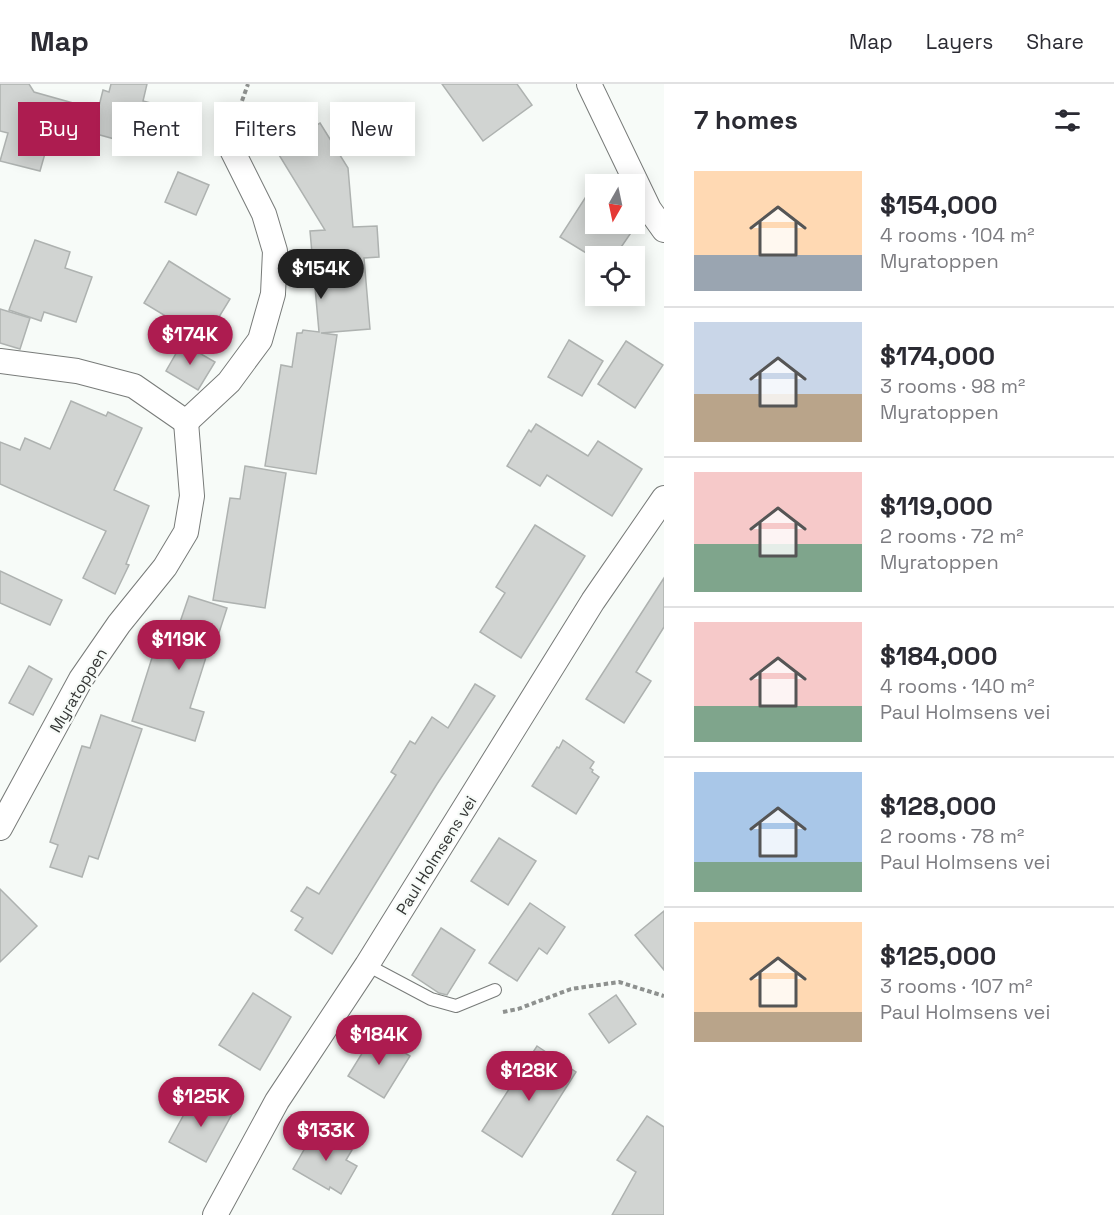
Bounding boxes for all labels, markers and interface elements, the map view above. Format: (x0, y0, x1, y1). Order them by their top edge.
text: Map (30, 23, 89, 59)
text: Map (849, 28, 893, 55)
text: Layers (926, 28, 993, 55)
text: Share (1026, 28, 1084, 55)
chip: Buy (18, 102, 100, 156)
chip: Rent (112, 102, 202, 156)
chip: Filters (214, 102, 318, 156)
chip: New (330, 102, 415, 156)
text: 7 homes (694, 103, 798, 137)
icon: filters (1051, 104, 1084, 137)
north arrow (585, 174, 645, 234)
map controls (585, 174, 645, 306)
text: $154,000 (880, 188, 998, 222)
icon: home (742, 195, 814, 267)
text: 4 rooms · 104 m² (880, 222, 1035, 248)
button: locate (585, 246, 645, 306)
text: Myratoppen (880, 248, 999, 274)
pin: $154K (279, 249, 363, 300)
text: $154K (292, 255, 350, 281)
pin: $174K (148, 315, 232, 366)
text: $174K (162, 321, 218, 347)
text: $174,000 (880, 339, 995, 373)
icon: home (742, 346, 814, 418)
text: 3 rooms · 98 m² (880, 373, 1025, 399)
text: Myratoppen (880, 399, 999, 425)
text: $119,000 (880, 489, 993, 523)
icon: home (742, 496, 814, 568)
text: 2 rooms · 72 m² (880, 523, 1024, 549)
text: Myratoppen (880, 549, 999, 575)
pin: $119K (137, 620, 221, 671)
text: $119K (151, 626, 207, 652)
text: $184,000 (880, 639, 998, 673)
street label: Myratoppen (45, 644, 112, 736)
icon: home (742, 646, 814, 718)
text: 4 rooms · 140 m² (880, 673, 1035, 699)
text: Paul Holmsens vei (880, 699, 1050, 725)
text: $128,000 (880, 789, 996, 823)
street label: Paul Holmsens vei (391, 792, 481, 919)
icon: home (742, 796, 814, 868)
text: 2 rooms · 78 m² (880, 823, 1024, 849)
text: Paul Holmsens vei (880, 849, 1050, 875)
text: $125,000 (880, 939, 996, 973)
icon: home (742, 946, 814, 1018)
text: 3 rooms · 107 m² (880, 973, 1033, 999)
text: Paul Holmsens vei (880, 999, 1050, 1025)
pin: $184K (337, 1015, 421, 1066)
text: $184K (350, 1021, 408, 1047)
pin: $128K (487, 1051, 571, 1102)
text: $128K (500, 1057, 558, 1083)
pin: $125K (159, 1077, 243, 1128)
text: $125K (172, 1083, 230, 1109)
pin: $133K (284, 1111, 368, 1162)
text: $133K (297, 1117, 355, 1143)

